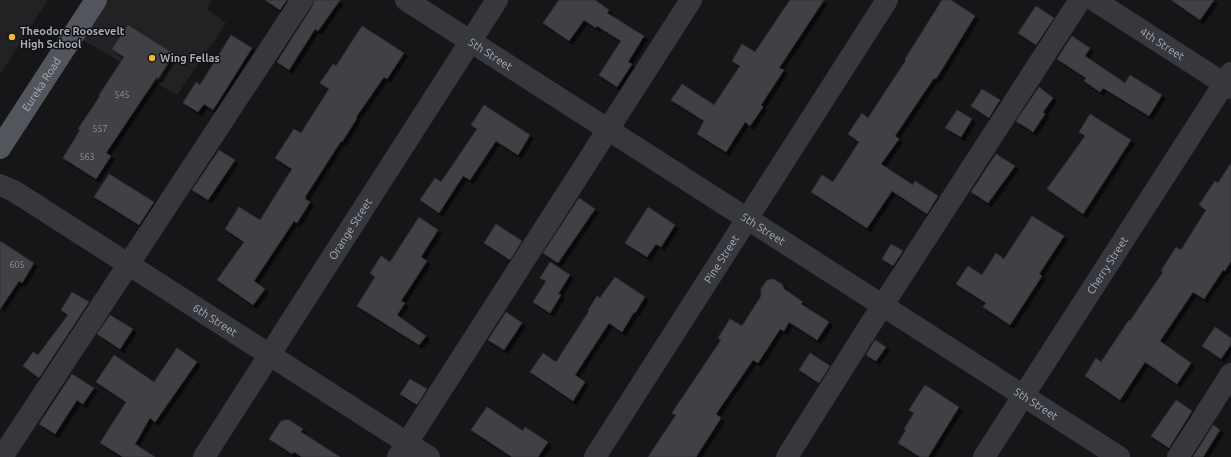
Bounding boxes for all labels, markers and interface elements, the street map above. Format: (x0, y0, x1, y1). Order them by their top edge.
place label: Theodore Roosevelt High School (20, 25, 125, 50)
street label: 4th Street (1138, 25, 1187, 63)
marker: Theodore Roosevelt High School (7, 32, 17, 42)
street label: 5th Street (466, 35, 515, 73)
place label: Wing Fellas (160, 52, 220, 64)
marker: Wing Fellas (147, 53, 157, 63)
street label: Eureka Road (20, 55, 63, 113)
house number: 545 (114, 90, 130, 100)
house number: 557 (92, 124, 108, 134)
house number: 563 (79, 152, 95, 162)
street label: Orange Street (326, 195, 375, 262)
street label: 5th Street (739, 210, 788, 248)
street label: Pine Street (702, 232, 742, 285)
street label: Cherry Street (1084, 234, 1131, 296)
house number: 605 (9, 260, 25, 270)
street label: 6th Street (191, 301, 240, 339)
street label: 5th Street (1011, 385, 1061, 423)

